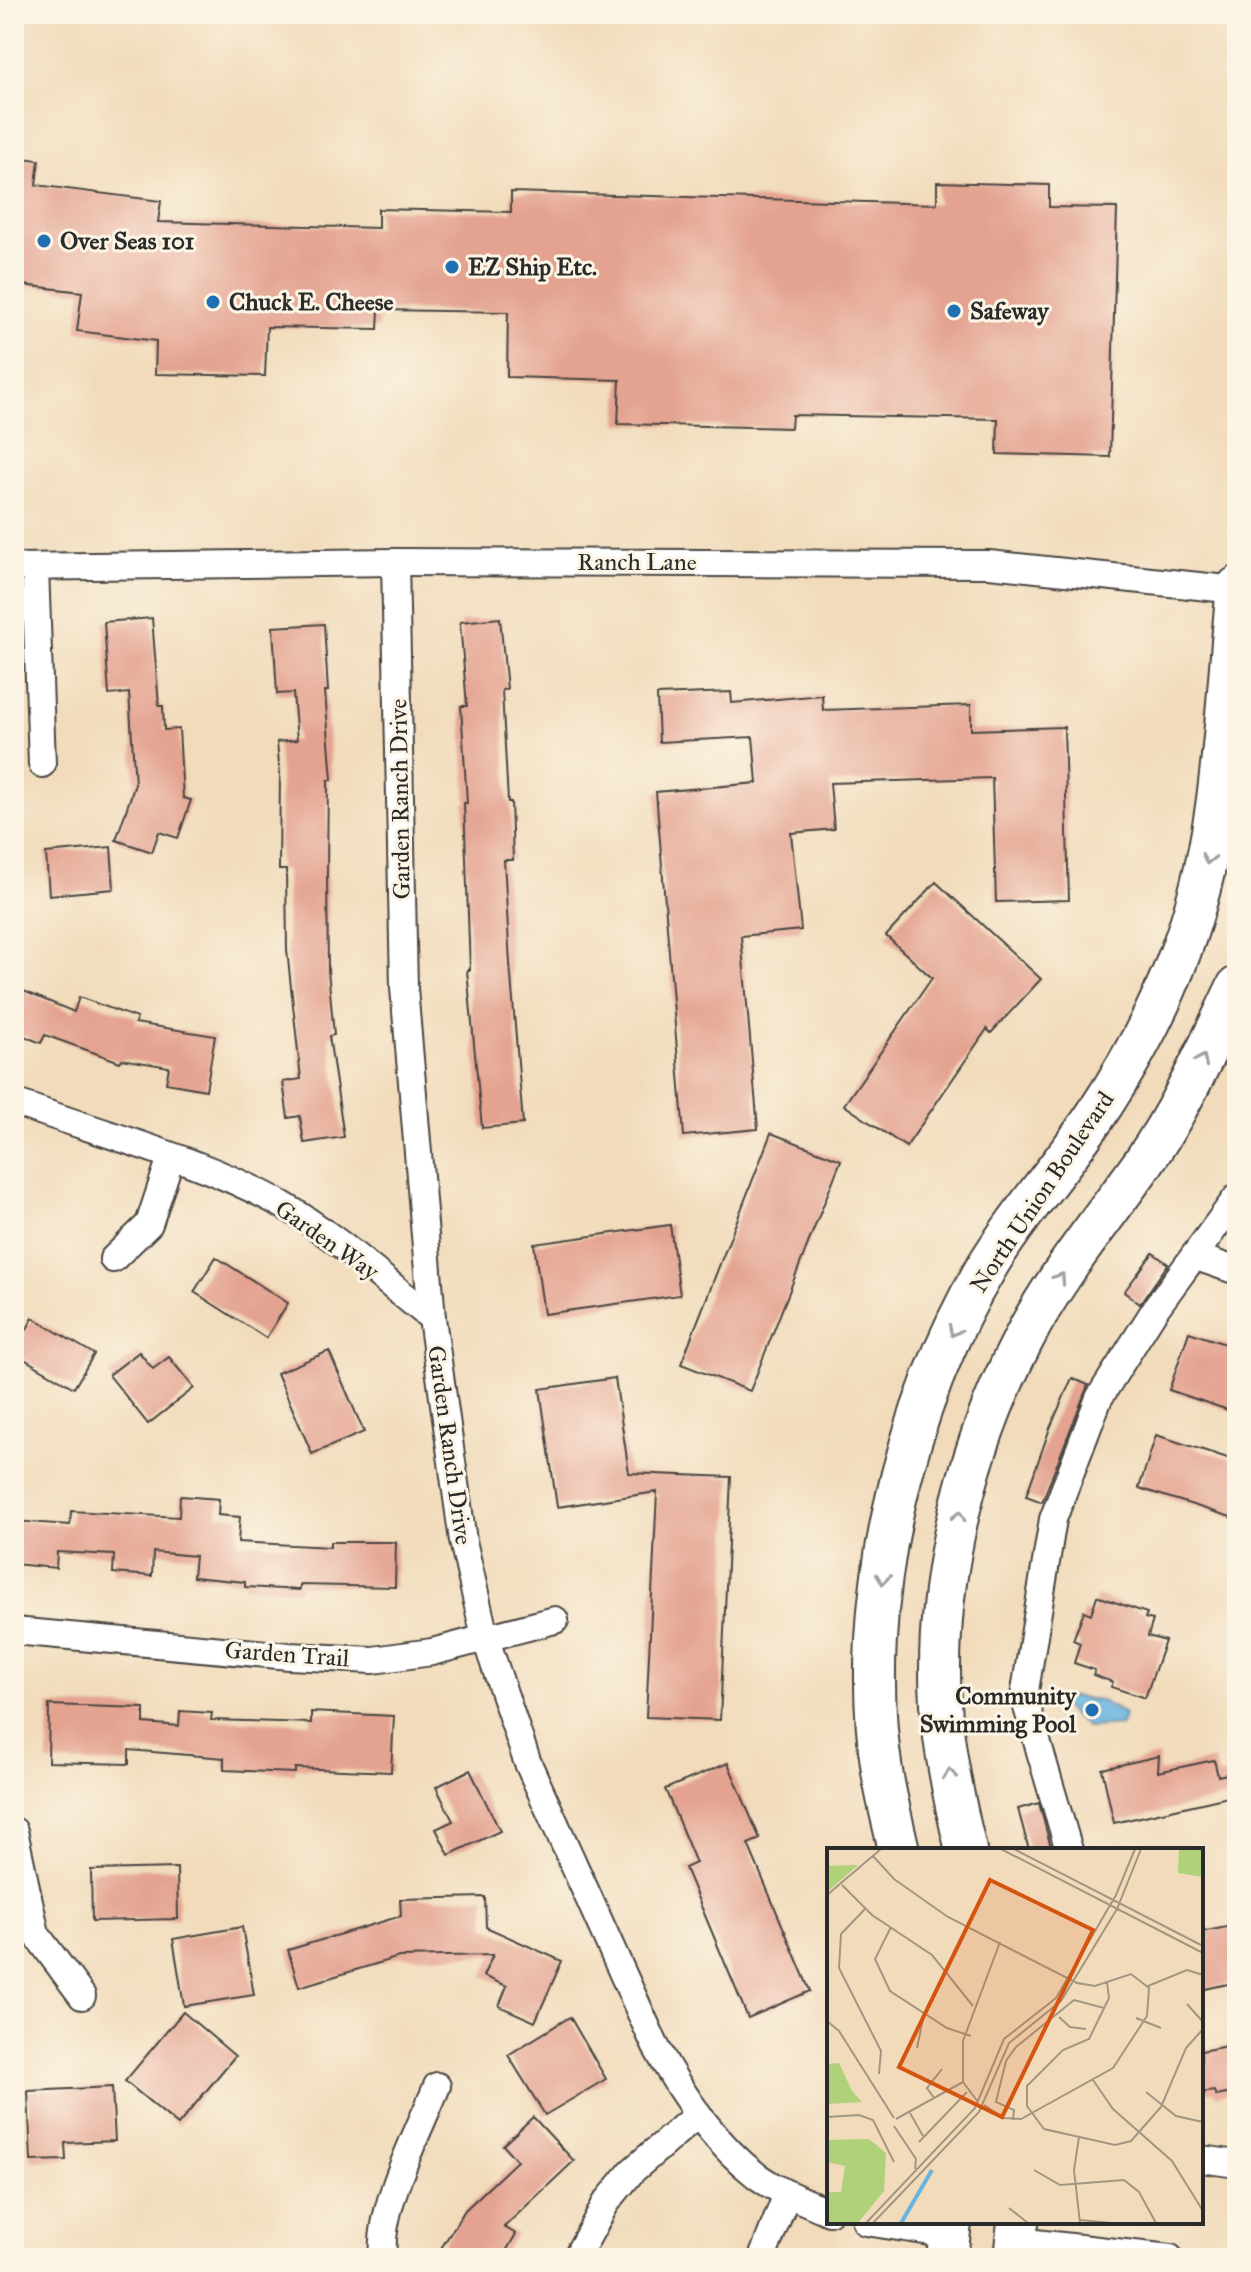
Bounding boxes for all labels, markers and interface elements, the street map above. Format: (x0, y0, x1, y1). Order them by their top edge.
place label: Over Seas 101 (60, 226, 195, 256)
marker: Over Seas 101 (35, 232, 53, 250)
place label: EZ Ship Etc. (468, 252, 597, 282)
marker: EZ Ship Etc. (443, 258, 461, 276)
place label: Chuck E. Cheese (229, 287, 394, 317)
marker: Chuck E. Cheese (204, 293, 222, 311)
place label: Safeway (970, 296, 1050, 326)
marker: Safeway (945, 302, 963, 320)
street label: Ranch Lane (577, 547, 697, 577)
street label: Garden Ranch Drive (383, 698, 417, 900)
one-way arrow (1201, 852, 1218, 865)
one-way arrow (1192, 1054, 1207, 1069)
street label: North Union Boulevard (964, 1086, 1120, 1298)
street label: Garden Way (269, 1193, 385, 1287)
one-way arrow (1050, 1272, 1065, 1286)
one-way arrow (948, 1322, 964, 1337)
street label: Garden Ranch Drive (421, 1343, 479, 1547)
one-way arrow (950, 1509, 967, 1523)
one-way arrow (874, 1573, 891, 1586)
street label: Garden Trail (224, 1635, 351, 1673)
place label: Community Swimming Pool (920, 1681, 1078, 1739)
marker: Community Swimming Pool (1083, 1701, 1101, 1719)
one-way arrow (942, 1767, 959, 1781)
inset map (827, 1848, 1203, 2224)

